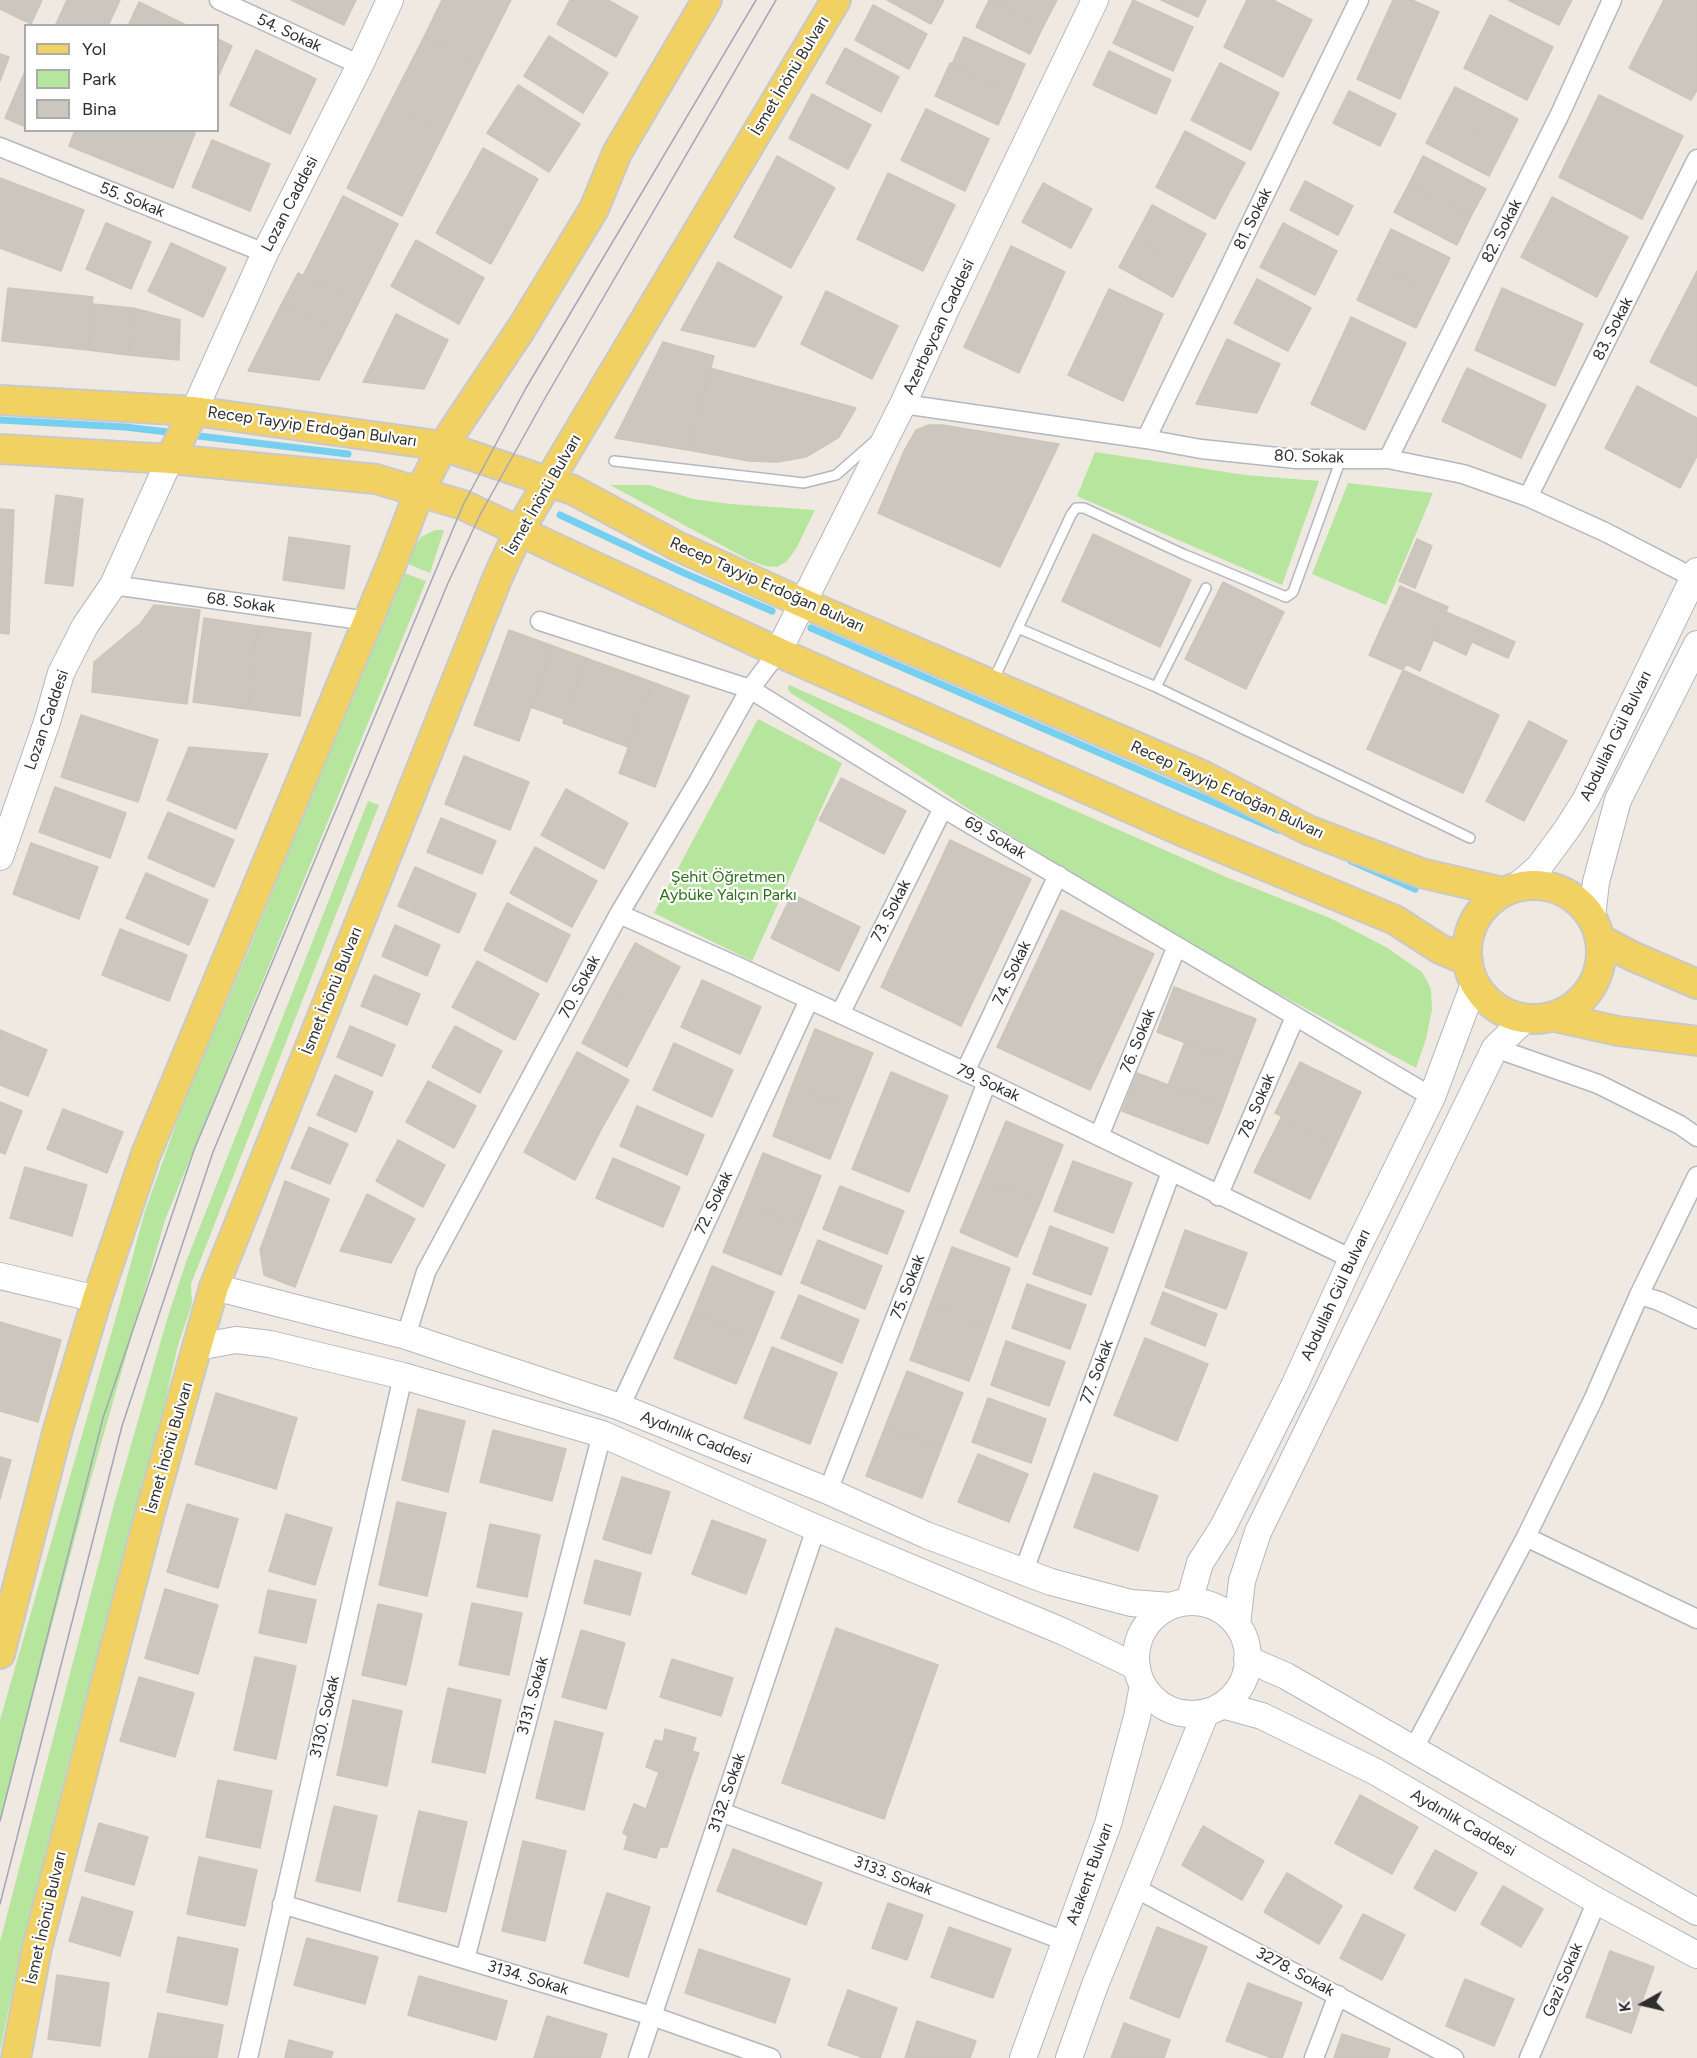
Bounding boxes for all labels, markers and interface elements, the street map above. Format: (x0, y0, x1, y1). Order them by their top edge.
street label: 54. Sokak (254, 10, 324, 56)
street label: İsmet İnönü Bulvarı (747, 13, 833, 139)
legend (24, 24, 219, 132)
text: Yol (82, 38, 106, 60)
text: Park (82, 68, 116, 90)
text: Bina (82, 98, 116, 120)
street label: Lozan Caddesi (258, 153, 322, 255)
street label: 55. Sokak (97, 178, 167, 222)
street label: 81. Sokak (1230, 185, 1276, 253)
street label: 82. Sokak (1478, 196, 1526, 266)
street label: Azerbeycan Caddesi (899, 256, 979, 398)
street label: 83. Sokak (1589, 294, 1637, 364)
street label: Recep Tayyip Erdoğan Bulvarı (206, 403, 418, 451)
street label: İsmet İnönü Bulvarı (501, 431, 585, 559)
street label: 80. Sokak (1274, 446, 1344, 468)
street label: Recep Tayyip Erdoğan Bulvarı (667, 533, 867, 637)
street label: 68. Sokak (206, 589, 276, 617)
street label: Lozan Caddesi (21, 667, 73, 773)
street label: Abdullah Gül Bulvarı (1576, 668, 1656, 804)
street label: Recep Tayyip Erdoğan Bulvarı (1127, 737, 1327, 843)
street label: 69. Sokak (961, 813, 1029, 863)
park label: Şehit Öğretmen Aybüke Yalçın Parkı (659, 867, 797, 905)
street label: 73. Sokak (867, 877, 915, 945)
street label: İsmet İnönü Bulvarı (298, 924, 366, 1058)
street label: 74. Sokak (989, 938, 1035, 1008)
street label: 70. Sokak (555, 952, 605, 1022)
street label: 76. Sokak (1116, 1006, 1160, 1076)
street label: 79. Sokak (953, 1060, 1023, 1106)
street label: 78. Sokak (1235, 1071, 1279, 1141)
street label: 72. Sokak (691, 1168, 737, 1238)
street label: Abdullah Gül Bulvarı (1297, 1226, 1375, 1364)
street label: 75. Sokak (887, 1252, 929, 1322)
street label: 77. Sokak (1077, 1337, 1117, 1407)
street label: İsmet İnönü Bulvarı (141, 1380, 197, 1516)
street label: Aydınlık Caddesi (638, 1407, 754, 1469)
street label: 3131. Sokak (513, 1655, 553, 1737)
street label: 3130. Sokak (306, 1674, 344, 1760)
street label: 3132. Sokak (704, 1751, 750, 1835)
street label: Aydınlık Caddesi (1407, 1785, 1519, 1861)
street label: Atakent Bulvarı (1063, 1820, 1117, 1928)
street label: İsmet İnönü Bulvarı (21, 1850, 71, 1986)
street label: 3133. Sokak (851, 1852, 935, 1900)
street label: Gazi Sokak (1539, 1940, 1587, 2020)
street label: 3278. Sokak (1253, 1943, 1337, 2001)
street label: 3134. Sokak (485, 1957, 571, 1999)
north arrow (1613, 1974, 1673, 2034)
text: K (1615, 2000, 1635, 2013)

